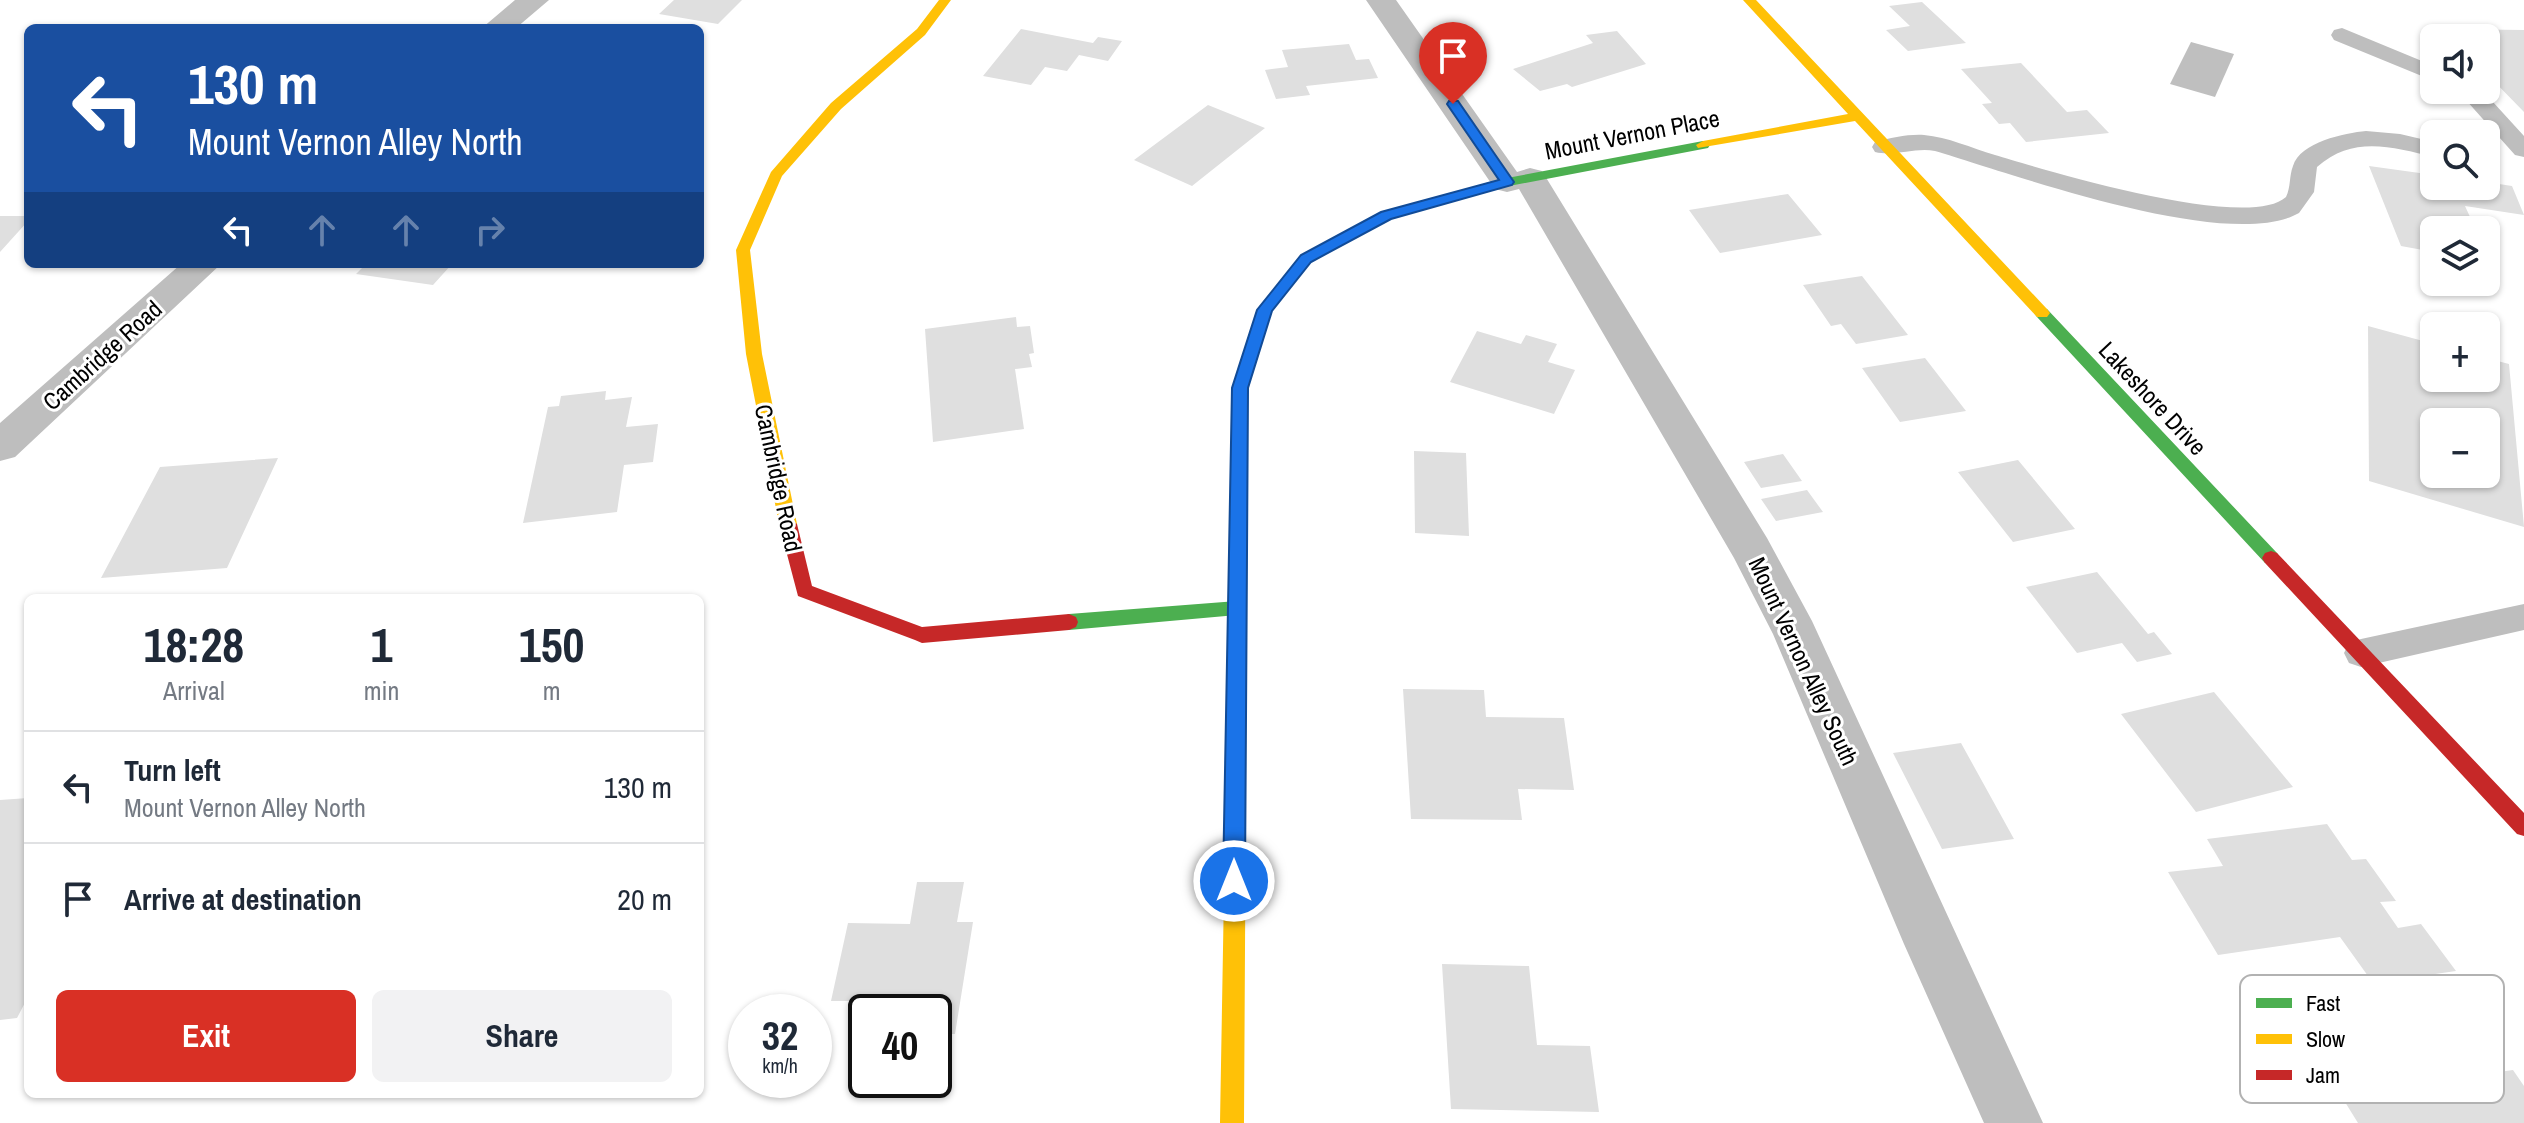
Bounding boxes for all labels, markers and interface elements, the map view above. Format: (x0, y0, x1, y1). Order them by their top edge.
pin (1419, 22, 1487, 104)
map controls (2420, 24, 2500, 488)
button: sound (2420, 24, 2500, 104)
icon: arrive (1431, 34, 1475, 78)
text: 130 m (188, 46, 318, 121)
icon: left (56, 56, 160, 160)
street label: Mount Vernon Place (1542, 101, 1722, 167)
text: Mount Vernon Alley North (188, 118, 523, 166)
button: search (2420, 120, 2500, 200)
icon: left (216, 208, 260, 252)
icon: ahead (300, 208, 344, 252)
icon: ahead (384, 208, 428, 252)
icon: right (468, 208, 512, 252)
button: layers (2420, 216, 2500, 296)
street label: Cambridge Road (36, 293, 168, 417)
button: + (2420, 312, 2500, 392)
street label: Lakeshore Drive (2092, 334, 2214, 462)
street label: Cambridge Road (748, 401, 810, 555)
button: − (2420, 408, 2500, 488)
street label: Mount Vernon Alley South (1742, 552, 1866, 770)
text: 18:28 (144, 612, 244, 677)
text: 1 (371, 612, 392, 677)
text: 150 (519, 612, 584, 677)
text: Arrival (163, 673, 225, 708)
text: min (364, 673, 399, 708)
text: m (543, 673, 561, 708)
text: Turn left (124, 750, 221, 790)
icon: left (56, 765, 100, 809)
text: 130 m (604, 767, 672, 807)
text: Mount Vernon Alley North (124, 790, 366, 825)
position arrow (1192, 839, 1276, 923)
icon: arrive (56, 877, 100, 921)
text: Arrive at destination (124, 879, 362, 919)
text: 20 m (617, 879, 672, 919)
legend (2240, 975, 2504, 1103)
text: Fast (2306, 988, 2340, 1018)
button: Exit (56, 990, 356, 1082)
button: Share (372, 990, 672, 1082)
speed limit sign: 40 (848, 994, 952, 1098)
text: 32 (762, 1009, 798, 1062)
text: Slow (2306, 1024, 2345, 1054)
text: km/h (762, 1052, 798, 1079)
text: Jam (2306, 1060, 2340, 1090)

